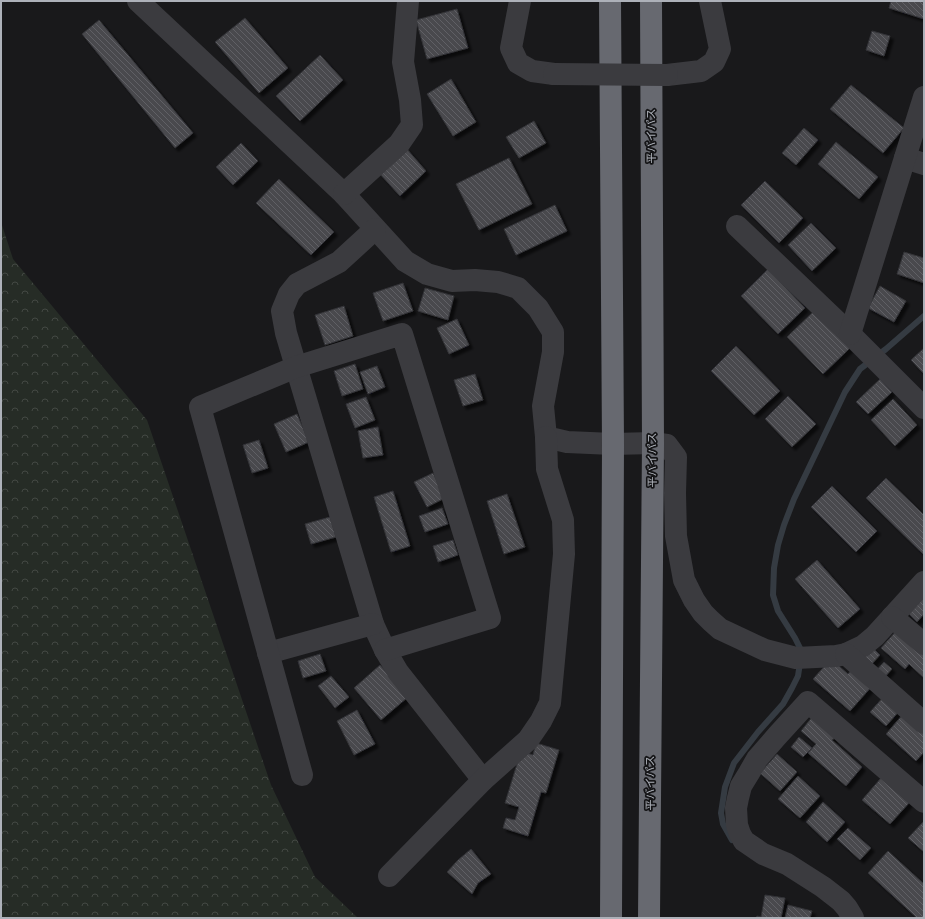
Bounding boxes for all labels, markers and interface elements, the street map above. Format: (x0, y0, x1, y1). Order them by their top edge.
street label: 平バイパス (644, 109, 658, 163)
street label: 平バイパス (645, 433, 659, 487)
street label: 平バイパス (643, 756, 657, 810)

